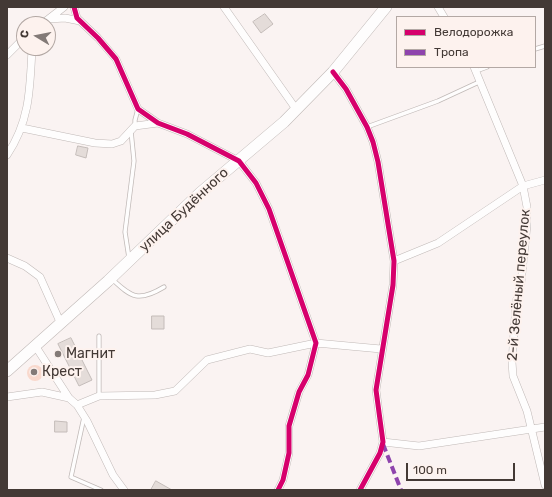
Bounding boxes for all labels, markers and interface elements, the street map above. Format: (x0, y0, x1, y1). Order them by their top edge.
north arrow (16, 16, 56, 56)
legend (396, 16, 536, 68)
text: Велодорожка (434, 25, 513, 39)
text: С (18, 29, 32, 39)
text: Тропа (434, 45, 469, 59)
street label: улица Будённого (136, 164, 232, 256)
street label: 2-й Зелёный переулок (504, 208, 534, 362)
place label: Магнит (66, 346, 115, 362)
marker: Магнит (53, 349, 63, 359)
place label: Крест (42, 364, 82, 380)
marker: Крест (29, 367, 39, 377)
scale bar (408, 455, 517, 481)
text: 100 m (413, 463, 447, 477)

